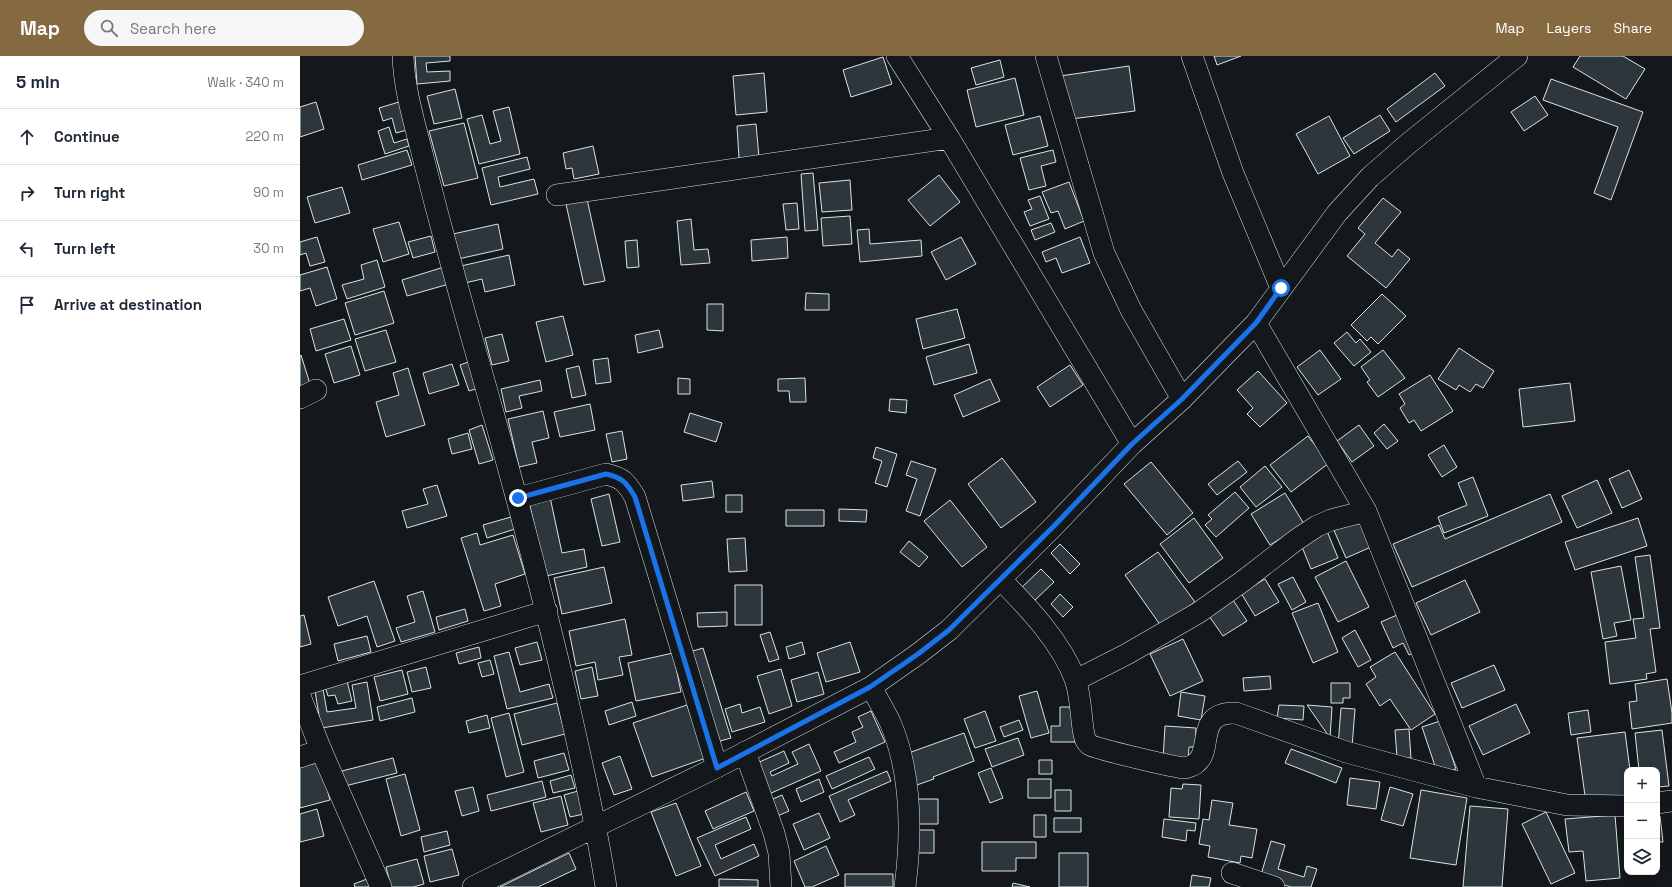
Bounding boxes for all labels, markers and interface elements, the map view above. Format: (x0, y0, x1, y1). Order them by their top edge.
search box (84, 10, 364, 46)
text: Map (20, 16, 60, 41)
icon: search (98, 17, 120, 39)
text: Search here (130, 19, 216, 38)
text: Map (1495, 19, 1525, 37)
text: Layers (1547, 19, 1591, 37)
text: Share (1613, 19, 1652, 37)
text: 5 min (16, 71, 60, 93)
text: Walk · 340 m (207, 74, 284, 91)
icon: ahead (16, 126, 38, 148)
text: Continue (54, 127, 120, 146)
text: 220 m (245, 128, 284, 145)
icon: right (16, 182, 38, 204)
text: Turn right (54, 183, 125, 202)
text: 90 m (253, 184, 284, 201)
icon: left (16, 238, 38, 260)
text: Turn left (54, 239, 116, 258)
text: 30 m (253, 240, 284, 257)
route start (1272, 279, 1290, 297)
icon: arrive (16, 294, 38, 316)
text: Arrive at destination (54, 295, 202, 314)
route end (509, 489, 527, 507)
map controls (1624, 767, 1660, 875)
button: + (1624, 767, 1660, 803)
button: − (1624, 803, 1660, 839)
button: layers (1624, 839, 1660, 875)

